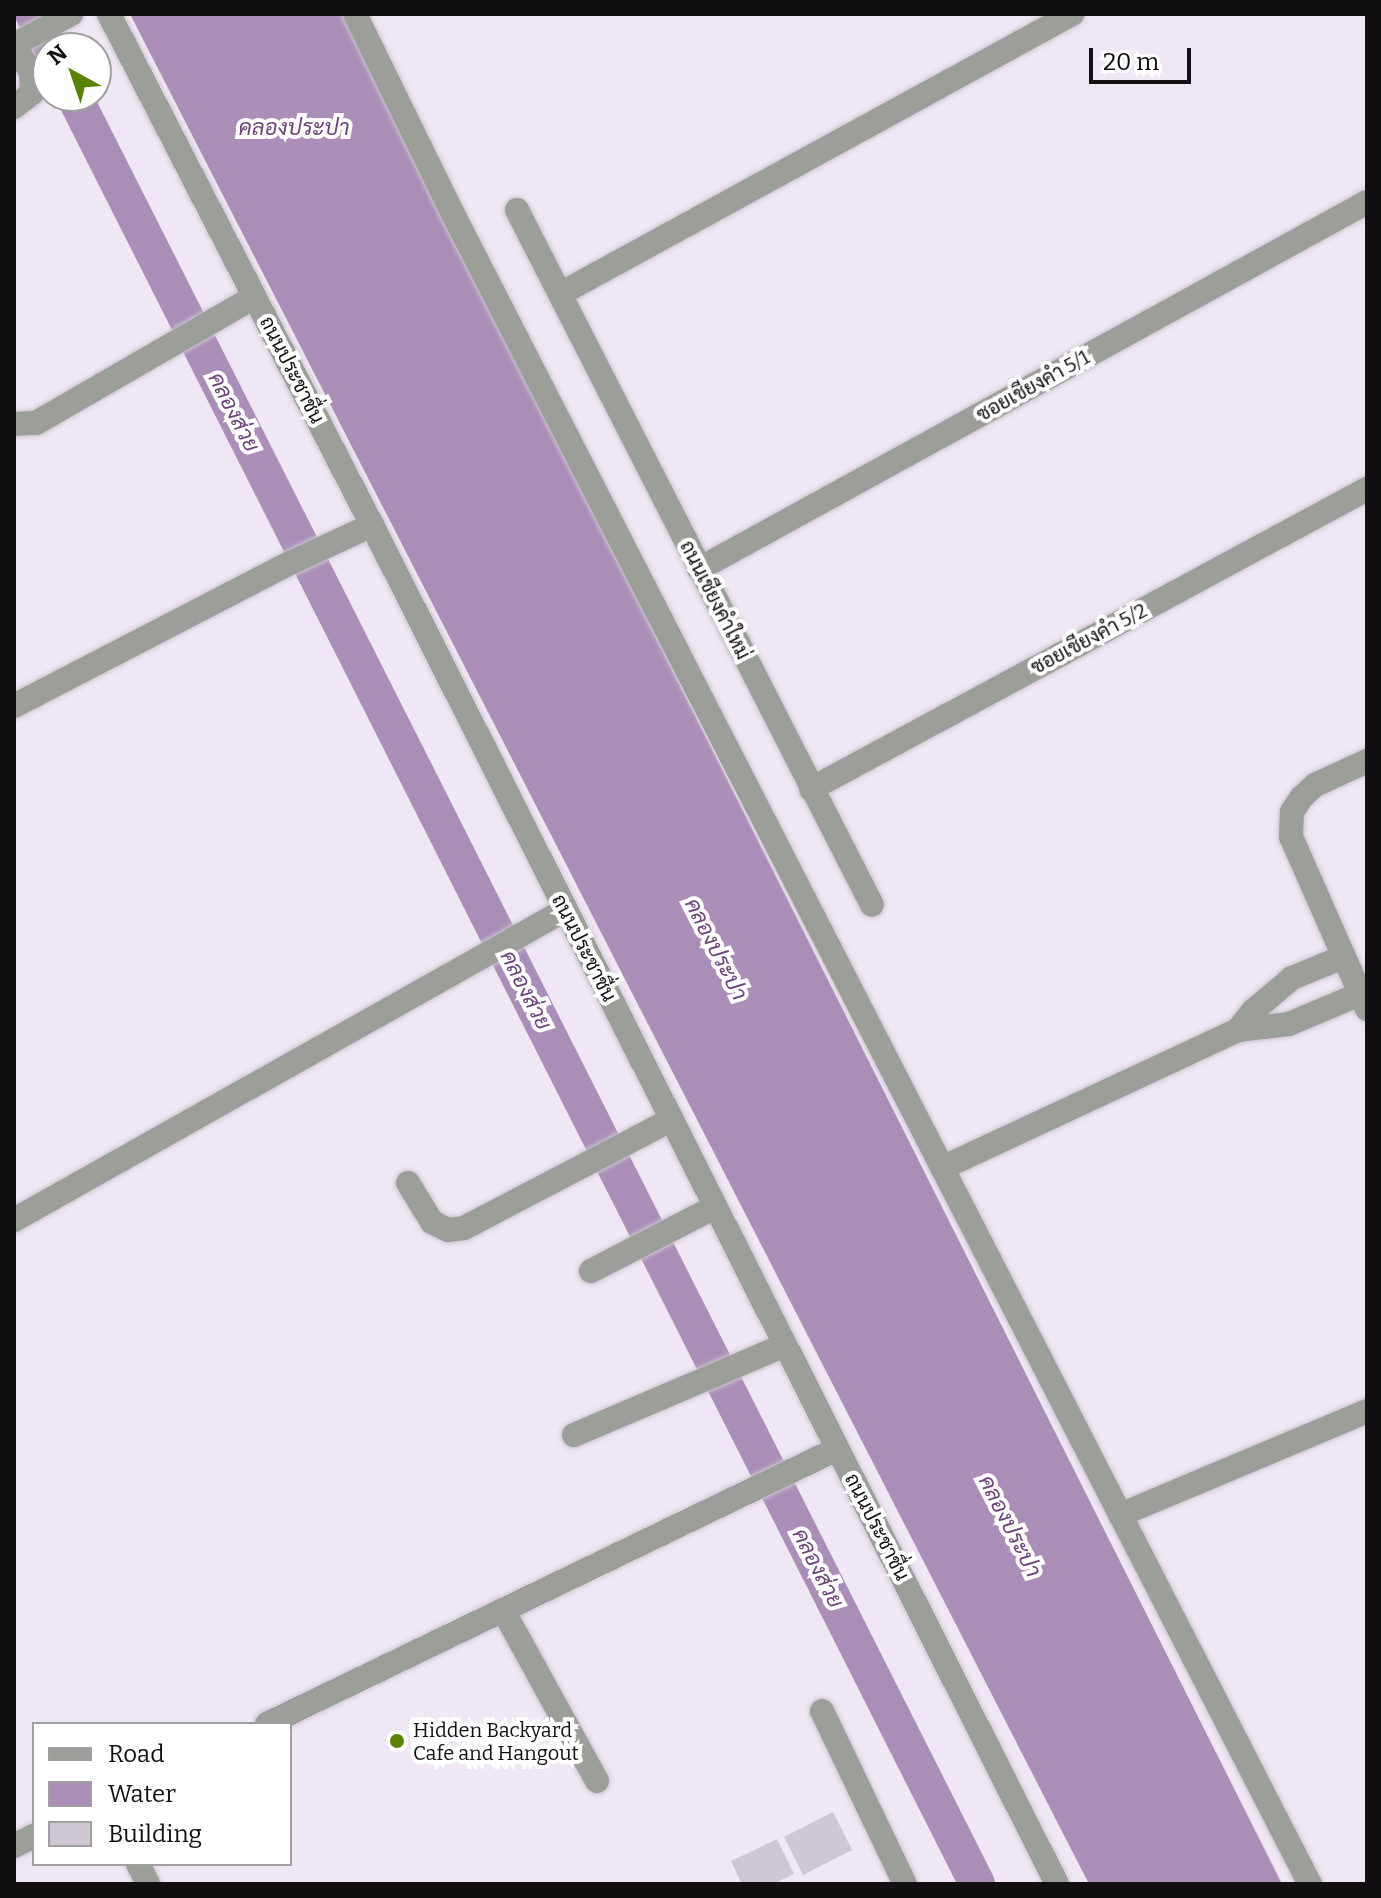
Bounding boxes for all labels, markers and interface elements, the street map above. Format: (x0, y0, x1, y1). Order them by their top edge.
north arrow (32, 32, 112, 112)
scale bar (1093, 32, 1195, 82)
text: N (42, 39, 73, 71)
text: 20 m (1103, 48, 1159, 76)
water label: คลองประปา (239, 115, 349, 141)
street label: ถนนประชาชื่น (255, 312, 329, 428)
street label: ซอยเชียงคำ 5/1 (972, 345, 1094, 427)
water label: คลองส่วย (203, 368, 265, 456)
street label: ถนนเชียงคำใหม่ (675, 537, 755, 663)
street label: ซอยเชียงคำ 5/2 (1027, 598, 1151, 680)
street label: ถนนประชาชื่น (547, 890, 621, 1006)
water label: คลองประปา (679, 894, 753, 1004)
water label: คลองส่วย (495, 946, 557, 1034)
street label: ถนนประชาชื่น (840, 1469, 914, 1585)
water label: คลองประปา (973, 1471, 1047, 1581)
water label: คลองส่วย (787, 1524, 849, 1612)
place label: Hidden Backyard Cafe and Hangout (413, 1718, 579, 1765)
legend (32, 1722, 292, 1866)
marker: Hidden Backyard Cafe and Hangout (388, 1732, 406, 1750)
text: Road (108, 1740, 164, 1768)
text: Water (108, 1780, 176, 1808)
text: Building (108, 1820, 202, 1848)

